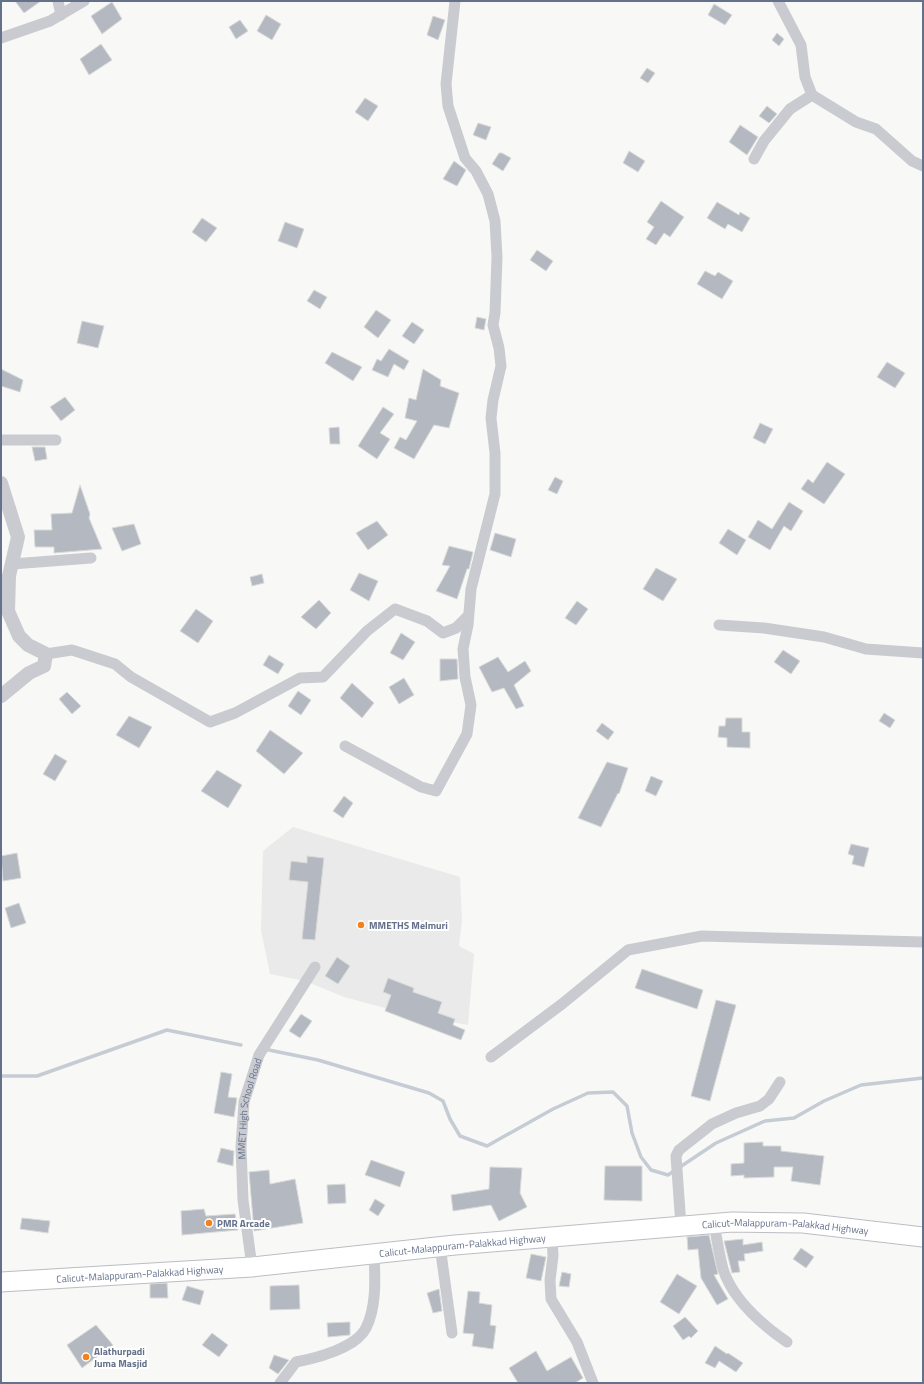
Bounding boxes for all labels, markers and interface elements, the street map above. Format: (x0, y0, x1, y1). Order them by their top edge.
place label: MMETHS Melmuri (369, 918, 448, 933)
marker: MMETHS Melmuri (356, 920, 366, 930)
street label: MMET High School Road (233, 1056, 265, 1160)
street label: Calicut-Malappuram-Palakkad Highway (701, 1214, 870, 1238)
place label: PMR Arcade (217, 1216, 270, 1231)
marker: PMR Arcade (204, 1218, 214, 1228)
street label: Calicut-Malappuram-Palakkad Highway (378, 1230, 546, 1261)
street label: Calicut-Malappuram-Palakkad Highway (56, 1261, 224, 1286)
place label: Alathurpadi Juma Masjid (94, 1344, 147, 1371)
marker: Alathurpadi Juma Masjid (81, 1352, 91, 1362)

